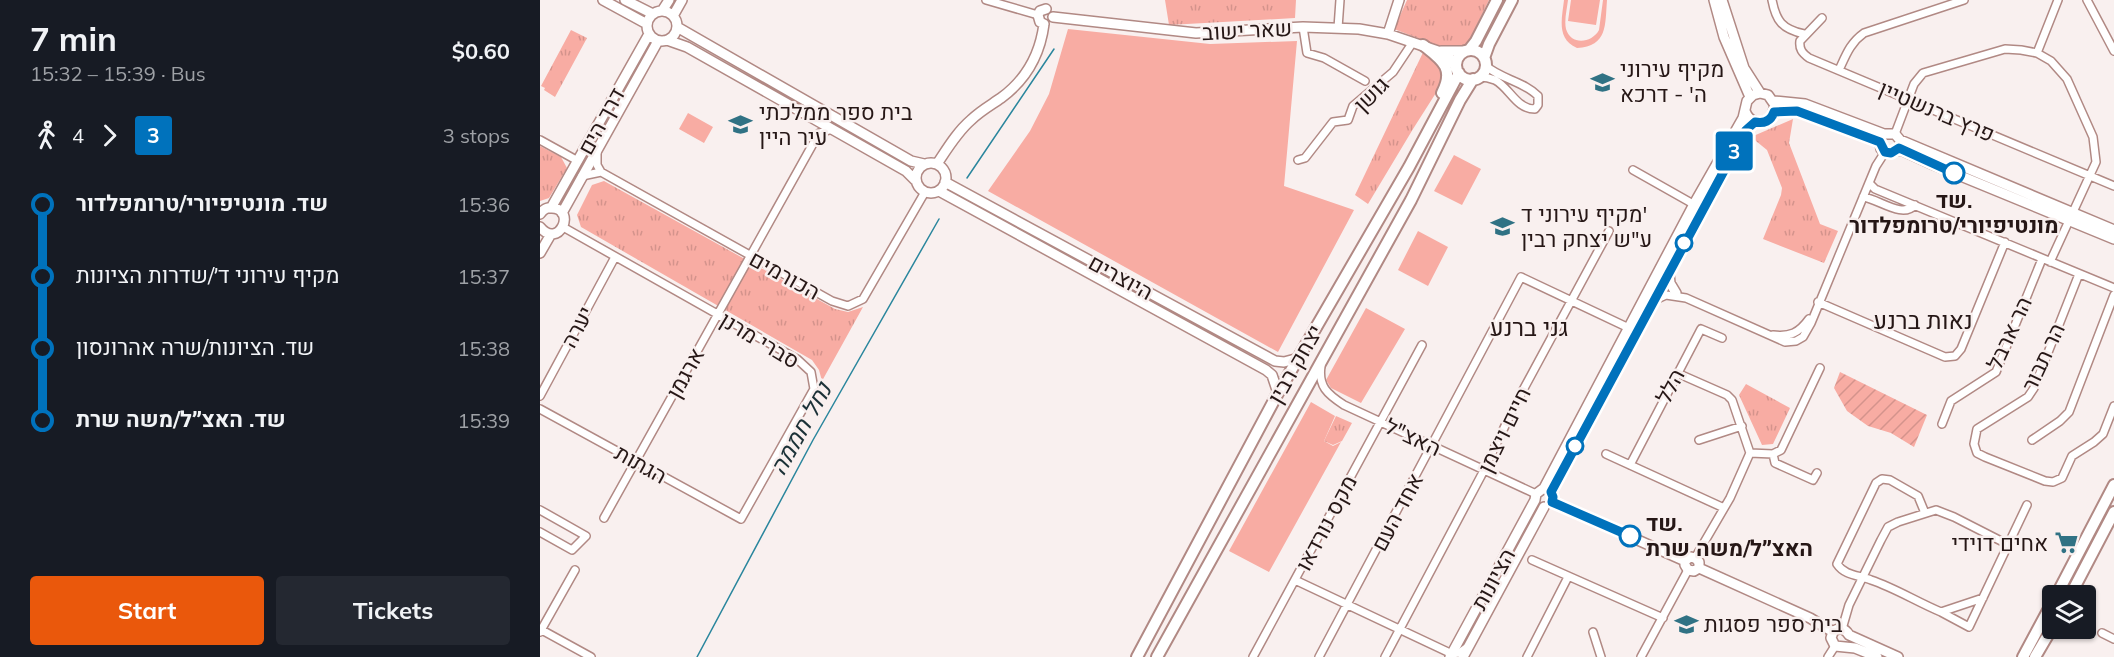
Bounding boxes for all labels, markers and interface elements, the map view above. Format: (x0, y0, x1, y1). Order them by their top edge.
street label: שאר ישוב (1201, 14, 1293, 46)
text: 7 min (30, 18, 117, 59)
text: $0.60 (452, 37, 510, 65)
place label: מקיף עירוני ה' - דרכא (1620, 55, 1724, 108)
text: 15:32 – 15:39 · Bus (30, 61, 206, 86)
school or university icon: מקיף עירוני ה' - דרכא (1589, 69, 1615, 95)
street label: גושן (1347, 70, 1395, 118)
street label: פרץ ברנשטיין (1875, 74, 1999, 148)
street label: דרך הים (571, 83, 631, 159)
place label: בית ספר ממלכתי עיר היין (759, 98, 913, 151)
school or university icon: בית ספר ממלכתי עיר היין (728, 112, 754, 138)
icon: walk (30, 119, 63, 152)
icon: forward (93, 119, 126, 152)
text: 3 (147, 122, 160, 148)
text: 4 (72, 123, 84, 148)
text: 3 stops (443, 123, 510, 148)
line badge: 3 (1714, 132, 1754, 170)
text: 3 (1728, 138, 1740, 164)
marker: שד. מונטיפיורי/טרומפלדור (1943, 162, 1965, 184)
place label: שד. מונטיפיורי/טרומפלדור (1849, 186, 2059, 239)
text: שד. מונטיפיורי/טרומפלדור (76, 189, 328, 217)
text: 15:36 (457, 192, 510, 217)
place label: מקיף עירוני ד' ע"ש יצחק רבין (1521, 200, 1652, 253)
school or university icon: מקיף עירוני ד' ע"ש יצחק רבין (1490, 214, 1516, 240)
unlabelled marker (1675, 234, 1693, 252)
street label: הכורמים (745, 244, 825, 306)
street label: היוצרים (1084, 248, 1158, 306)
text: מקיף עירוני ד׳/שדרות הציונות (76, 261, 339, 289)
text: 15:37 (457, 264, 510, 289)
street label: הר ארבל (1980, 292, 2038, 374)
street label: יערה (555, 301, 599, 353)
street label: סברי מרנן (715, 305, 805, 375)
district label: נאות ברנע (1873, 305, 1973, 335)
district label: גני ברנע (1490, 312, 1568, 342)
street label: הר תבור (2015, 318, 2071, 396)
street label: יצחק רבין (1261, 319, 1329, 409)
text: שד. הציונות/שרה אהרונסון (76, 333, 314, 361)
text: 15:38 (457, 336, 510, 361)
street label: ארגמן (660, 343, 710, 403)
street label: הלל (1649, 364, 1691, 408)
water label: נחל חממה (763, 375, 839, 480)
street label: חיים ויצמן (1471, 383, 1537, 477)
text: שד. האצ״ל/משה שרת (76, 405, 286, 433)
text: 15:39 (457, 408, 510, 433)
street label: האצ"ל (1380, 412, 1446, 462)
unlabelled marker (1566, 437, 1584, 455)
street label: הגתות (610, 438, 672, 490)
street label: אחד העם (1365, 468, 1429, 556)
street label: מקס נורדאו (1289, 470, 1363, 576)
place label: שד. האצ״ל/משה שרת (1646, 509, 1813, 562)
marker: שד. האצ״ל/משה שרת (1619, 525, 1641, 547)
place label: אחים דוידי (1951, 529, 2048, 557)
supermarket icon: אחים דוידי (2053, 530, 2079, 556)
street label: הציונות (1465, 543, 1521, 615)
button: Start (30, 576, 264, 645)
button: Tickets (276, 576, 510, 645)
map controls (2042, 585, 2096, 639)
button: layers (2042, 585, 2096, 639)
place label: בית ספר פסגות (1704, 610, 1843, 638)
school or university icon: בית ספר פסגות (1673, 611, 1699, 637)

